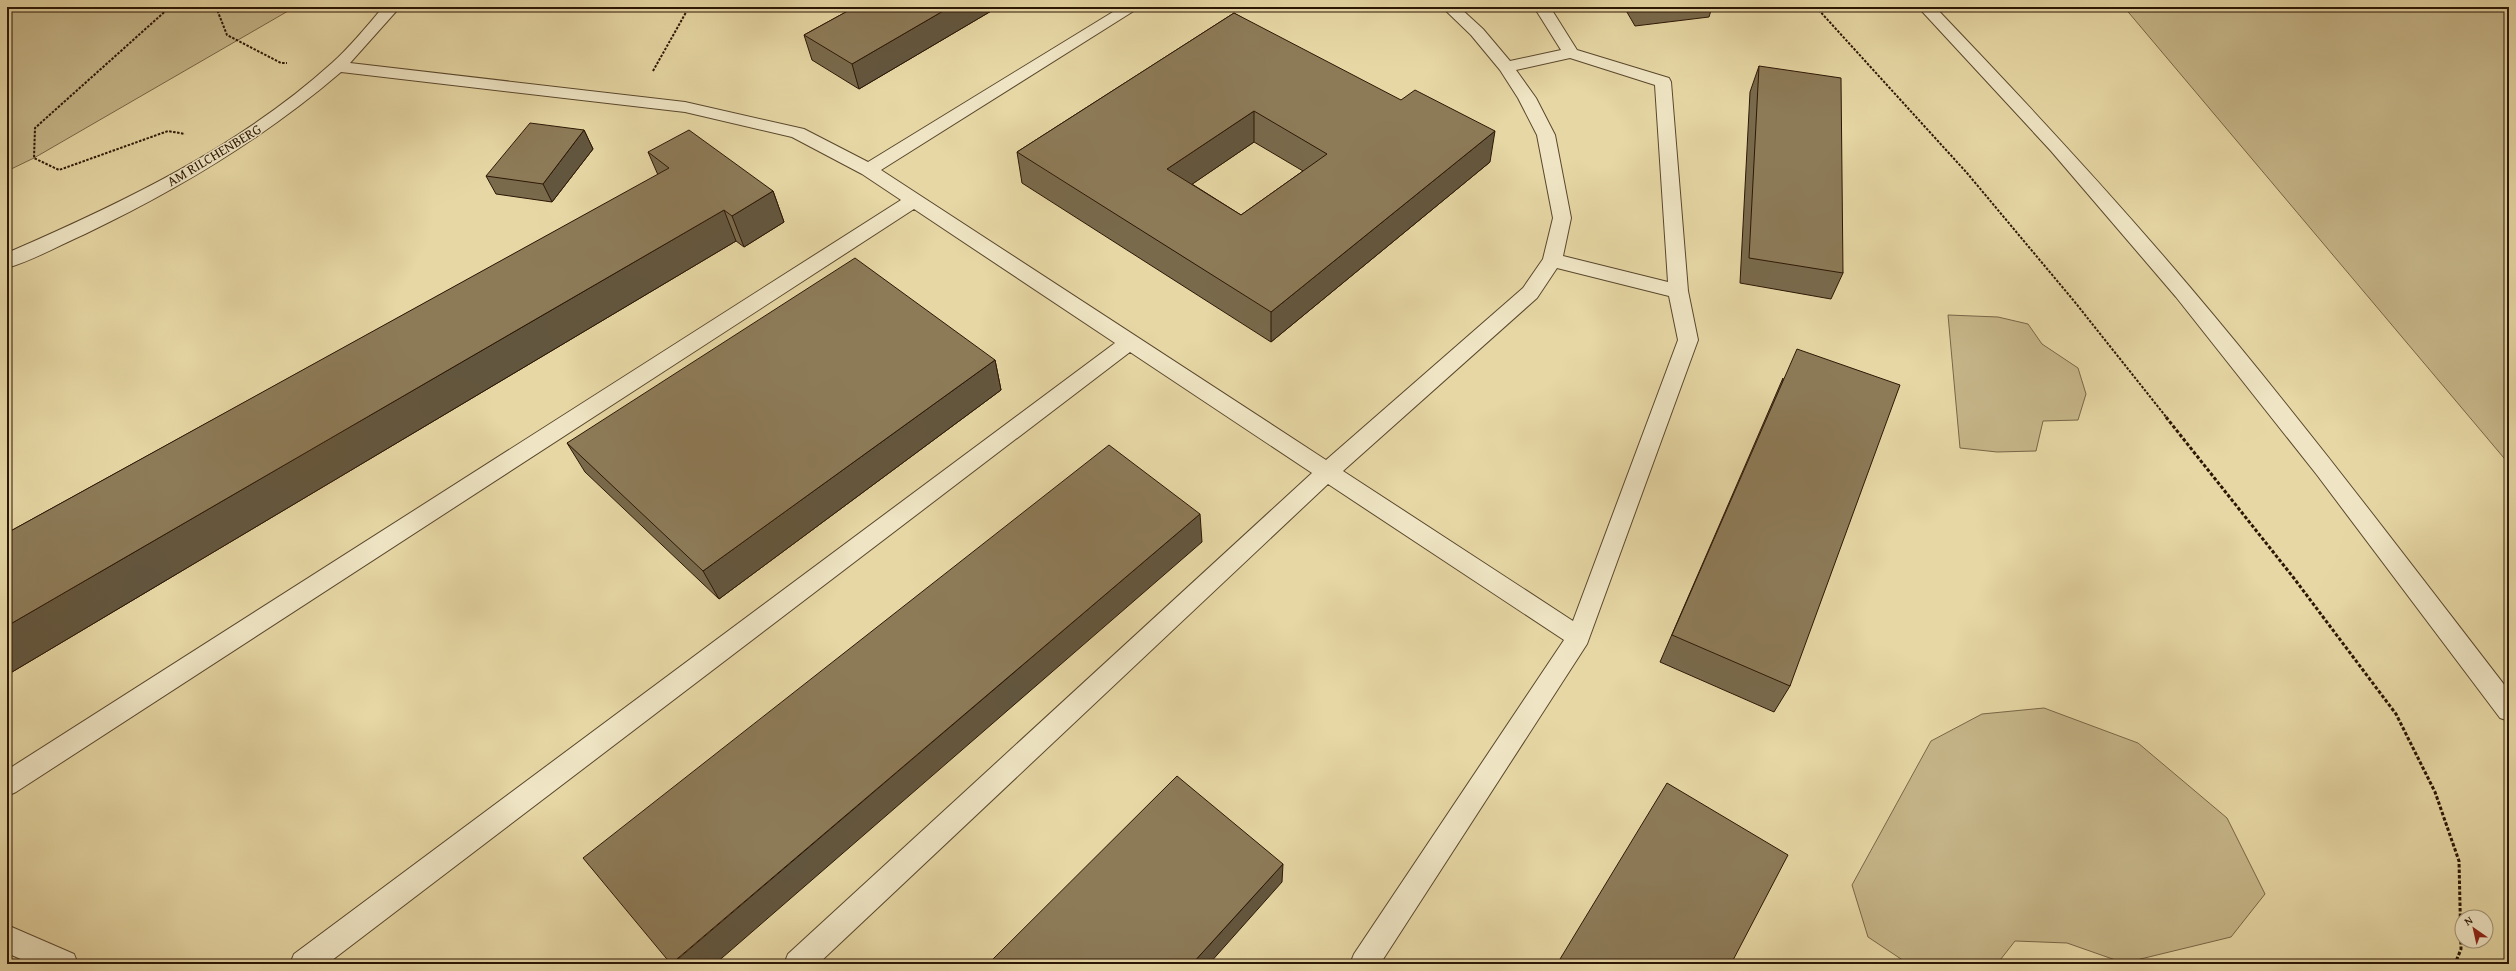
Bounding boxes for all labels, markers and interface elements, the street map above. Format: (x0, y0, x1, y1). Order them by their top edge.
street label: AM RILCHENBERG (163, 119, 265, 191)
north arrow (2454, 909, 2494, 949)
text: N (2461, 912, 2476, 929)

